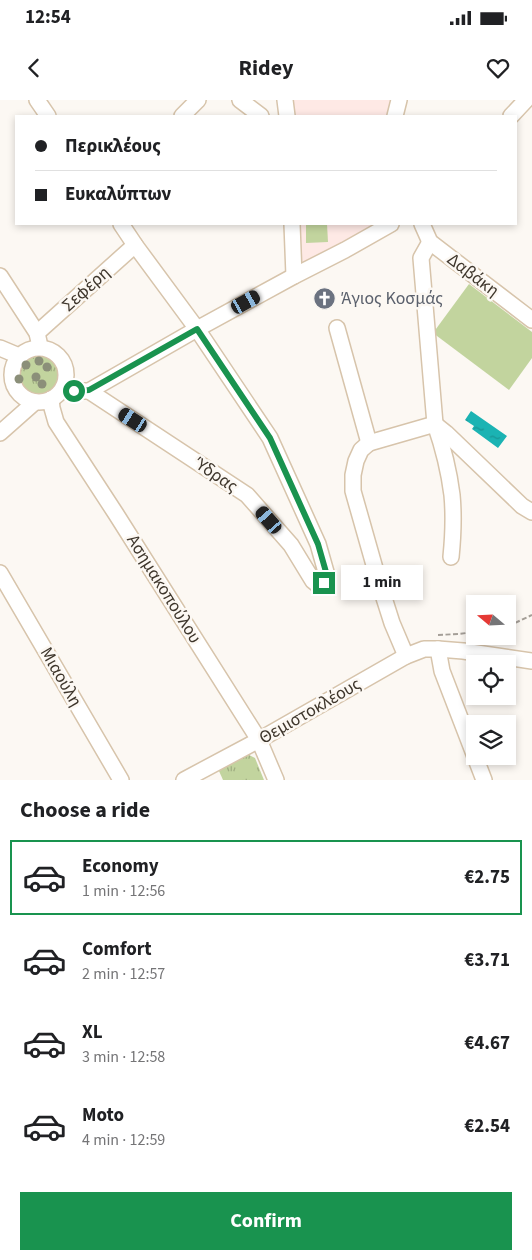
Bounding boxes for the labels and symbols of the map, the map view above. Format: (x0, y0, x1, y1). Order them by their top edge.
street label: Δαβάκη (442, 247, 504, 303)
street label: Σεφέρη (56, 261, 116, 317)
church icon: Άγιος Κοσμάς (313, 286, 337, 310)
place label: Άγιος Κοσμάς (341, 286, 443, 311)
car (229, 288, 262, 316)
route start (63, 380, 85, 402)
car (116, 406, 149, 434)
street label: Ύδρας (188, 451, 243, 499)
car (253, 504, 284, 536)
street label: Ασημακοπούλου (121, 530, 207, 648)
callout: 1 min (342, 566, 424, 600)
route end (313, 572, 335, 594)
north arrow (466, 595, 516, 645)
street label: Μιαούλη (34, 643, 88, 711)
street label: Θεμιστοκλέους (254, 672, 366, 750)

